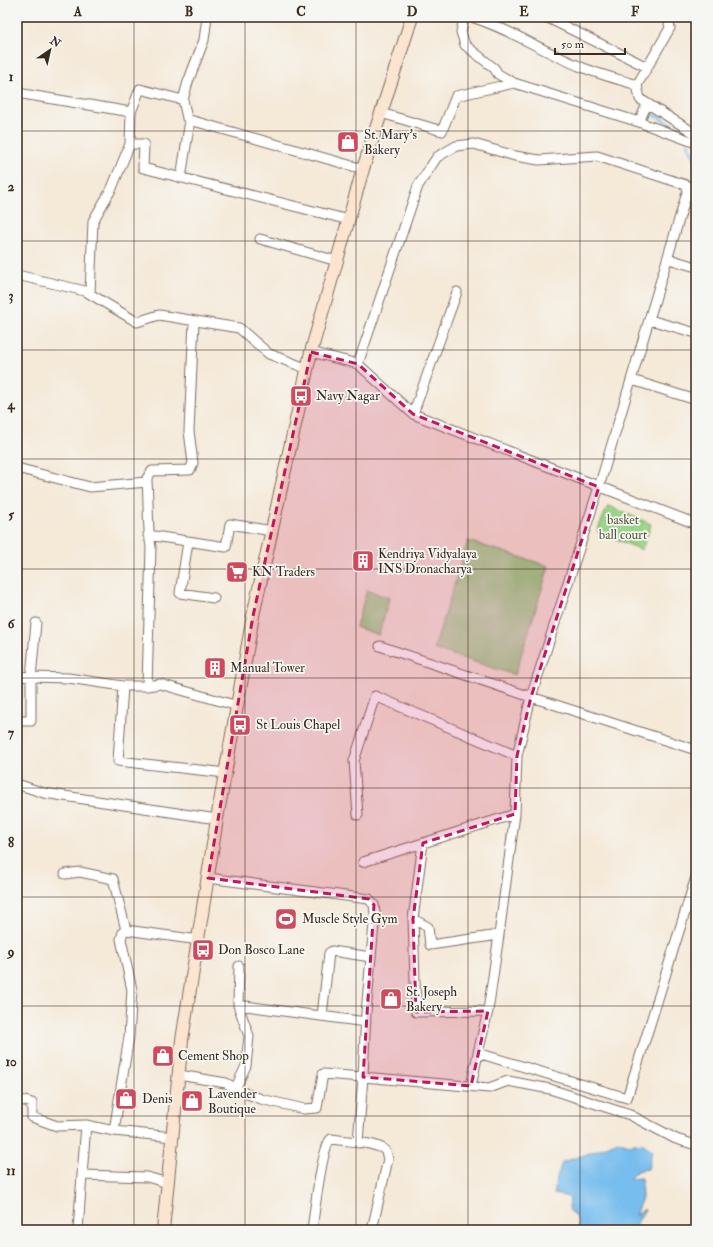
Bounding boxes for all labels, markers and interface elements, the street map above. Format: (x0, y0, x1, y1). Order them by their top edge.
text: A (73, 4, 83, 20)
text: B (185, 4, 193, 20)
text: C (296, 4, 306, 20)
text: D (407, 4, 418, 20)
text: E (519, 4, 529, 20)
text: F (631, 4, 640, 20)
north arrow (30, 30, 70, 70)
scale bar (555, 30, 625, 56)
text: N (47, 33, 64, 51)
text: 50 m (561, 37, 585, 52)
text: 1 (9, 69, 14, 85)
place label: St. Mary's Bakery (364, 127, 418, 159)
shop icon: St. Mary's Bakery (335, 129, 361, 155)
text: 2 (8, 179, 15, 195)
text: 3 (9, 288, 14, 304)
bus stop icon: Navy Nagar (288, 383, 314, 409)
place label: Navy Nagar (316, 388, 380, 405)
text: 4 (6, 397, 15, 413)
text: 5 (8, 507, 14, 523)
park label: basket ball court (599, 512, 647, 543)
place label: Kendriya Vidyalaya INS Dronacharya (378, 546, 478, 578)
building icon: Kendriya Vidyalaya INS Dronacharya (350, 548, 376, 574)
supermarket icon: KN Traders (224, 559, 250, 585)
place label: KN Traders (252, 564, 316, 580)
text: 6 (8, 616, 16, 632)
building icon: Manual Tower (202, 655, 228, 681)
place label: Manual Tower (230, 660, 305, 676)
bus stop icon: St Louis Chapel (227, 712, 253, 738)
place label: St Louis Chapel (256, 717, 341, 734)
text: 7 (8, 725, 15, 741)
text: 8 (8, 835, 14, 851)
sports icon: Muscle Style Gym (273, 906, 299, 932)
place label: Muscle Style Gym (302, 911, 398, 928)
bus stop icon: Don Bosco Lane (190, 937, 216, 963)
place label: Don Bosco Lane (218, 942, 305, 958)
text: 9 (6, 944, 15, 960)
place label: St. Joseph Bakery (406, 984, 457, 1016)
shop icon: St. Joseph Bakery (378, 986, 404, 1012)
shop icon: Cement Shop (150, 1043, 176, 1069)
place label: Cement Shop (178, 1048, 249, 1065)
text: 10 (5, 1054, 17, 1070)
shop icon: Denis (113, 1086, 139, 1112)
place label: Lavender Boutique (208, 1086, 257, 1117)
shop icon: Lavender Boutique (179, 1088, 205, 1114)
place label: Denis (142, 1091, 173, 1107)
text: 11 (6, 1163, 16, 1179)

